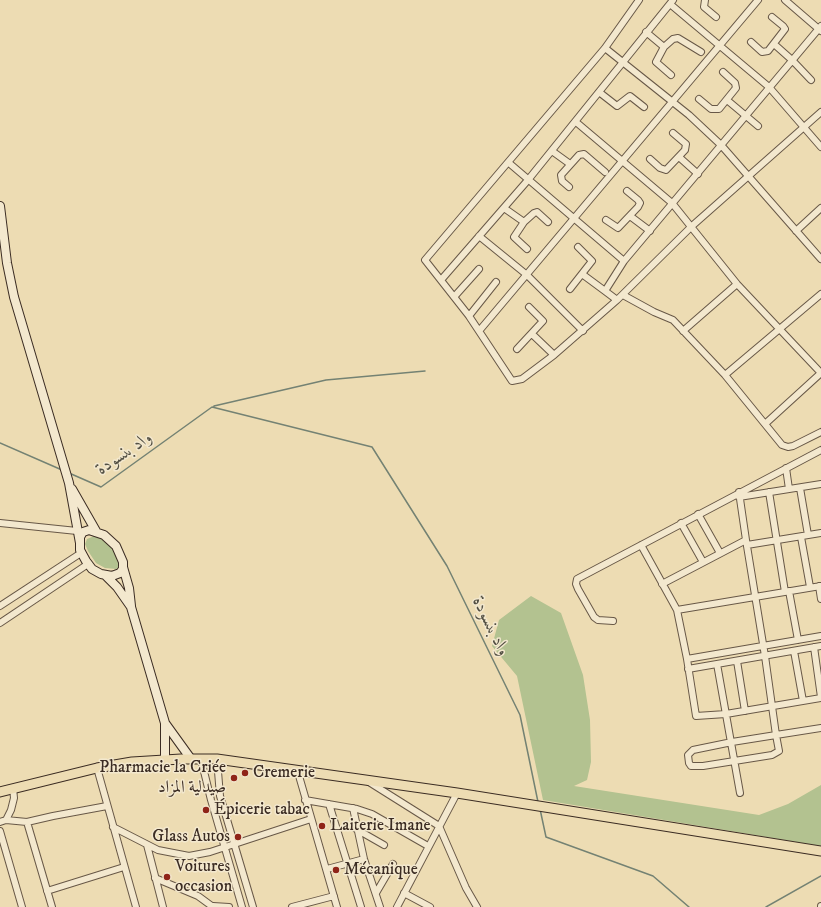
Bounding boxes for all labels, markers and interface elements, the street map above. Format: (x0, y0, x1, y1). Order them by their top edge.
water label: واد بنسودة (93, 427, 157, 481)
water label: واد بنسودة (466, 594, 514, 660)
place label: Pharmacie la Criée صيدلية المزاد (99, 758, 226, 798)
place label: Cremerie (253, 763, 315, 783)
marker: Cremerie (240, 768, 250, 778)
marker: Pharmacie la Criée صيدلية المزاد (229, 773, 239, 783)
place label: Épicerie tabac (214, 800, 310, 820)
marker: Épicerie tabac (201, 805, 211, 815)
place label: Laiterie Imane (330, 816, 431, 836)
marker: Laiterie Imane (317, 821, 327, 831)
place label: Glass Autos (152, 827, 230, 847)
marker: Glass Autos (233, 832, 243, 842)
place label: Voitures occasion (175, 857, 232, 897)
place label: Mécanique (344, 860, 418, 880)
marker: Mécanique (331, 865, 341, 875)
marker: Voitures occasion (162, 872, 172, 882)

